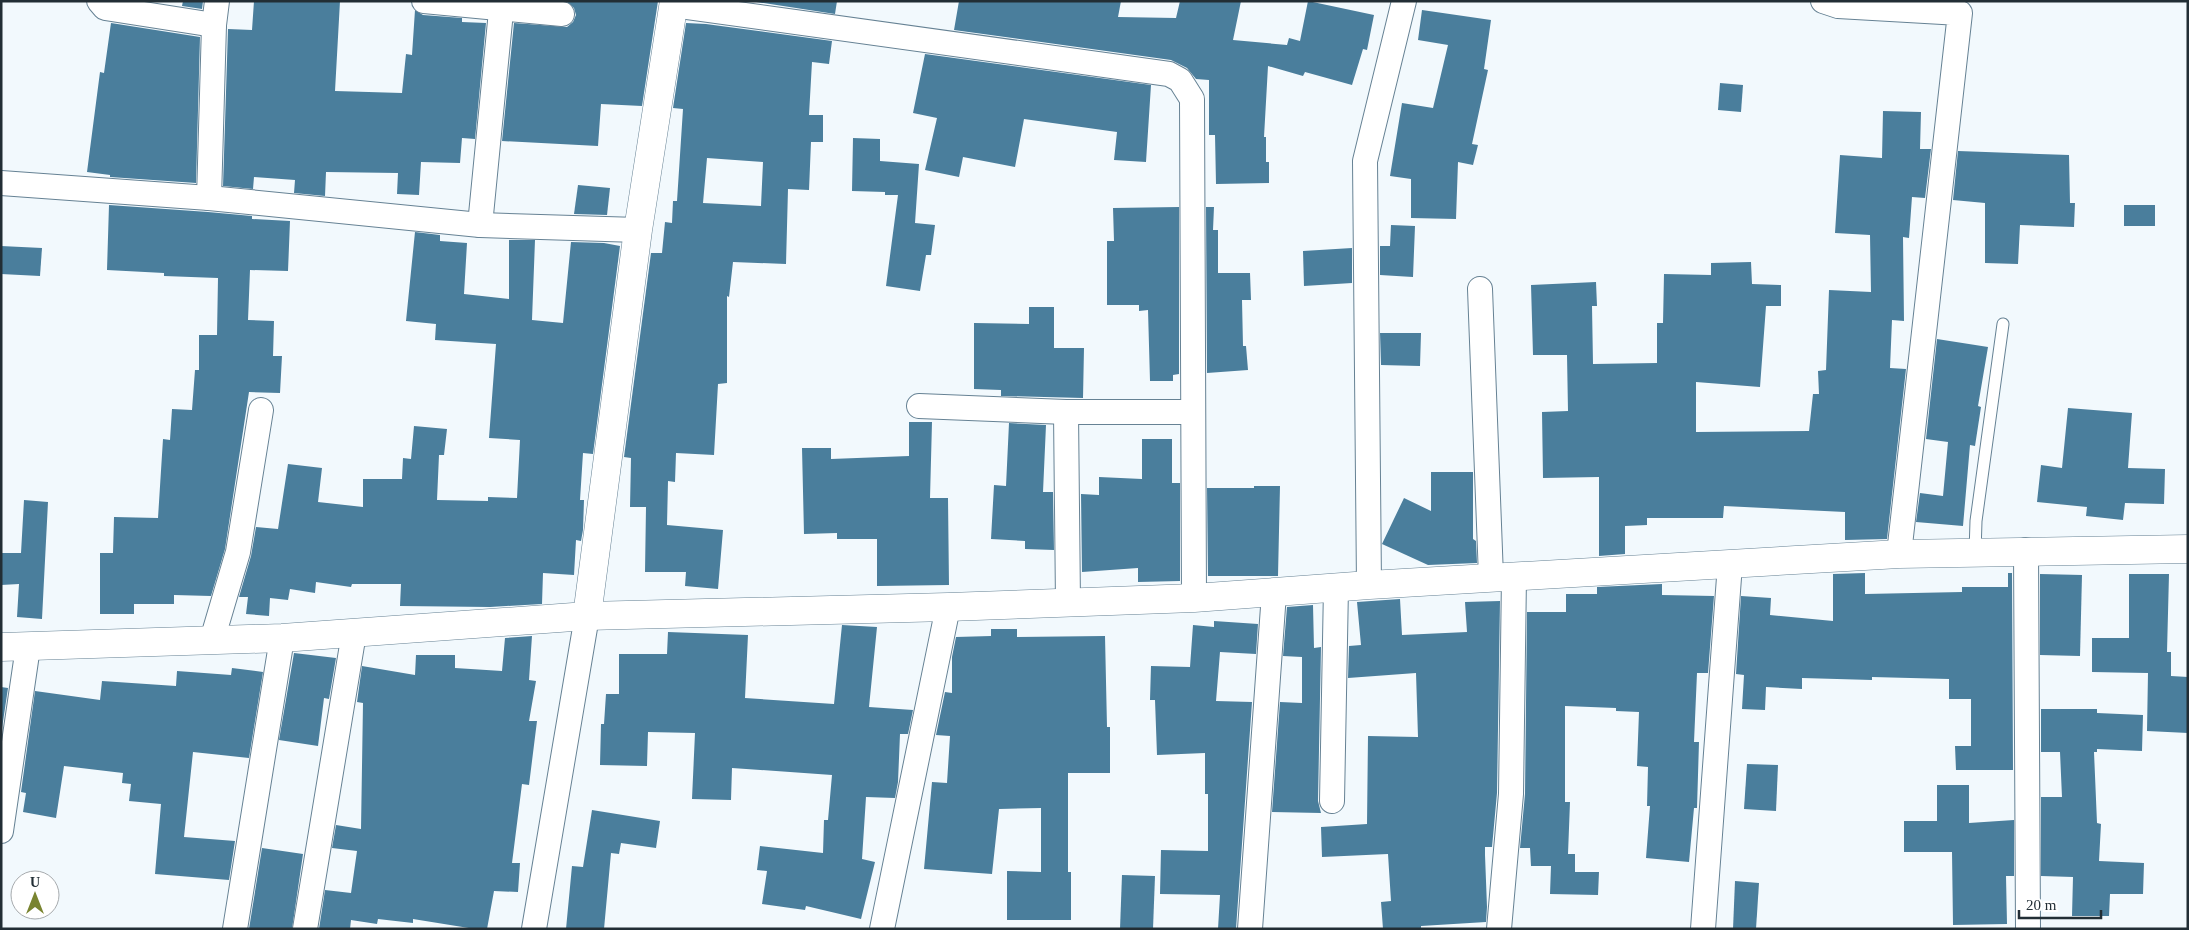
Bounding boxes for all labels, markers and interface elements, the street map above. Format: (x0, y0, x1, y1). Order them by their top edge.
north arrow (10, 870, 60, 920)
text: U (30, 875, 40, 890)
scale bar (2019, 888, 2102, 920)
text: 20 m (2026, 897, 2057, 913)

